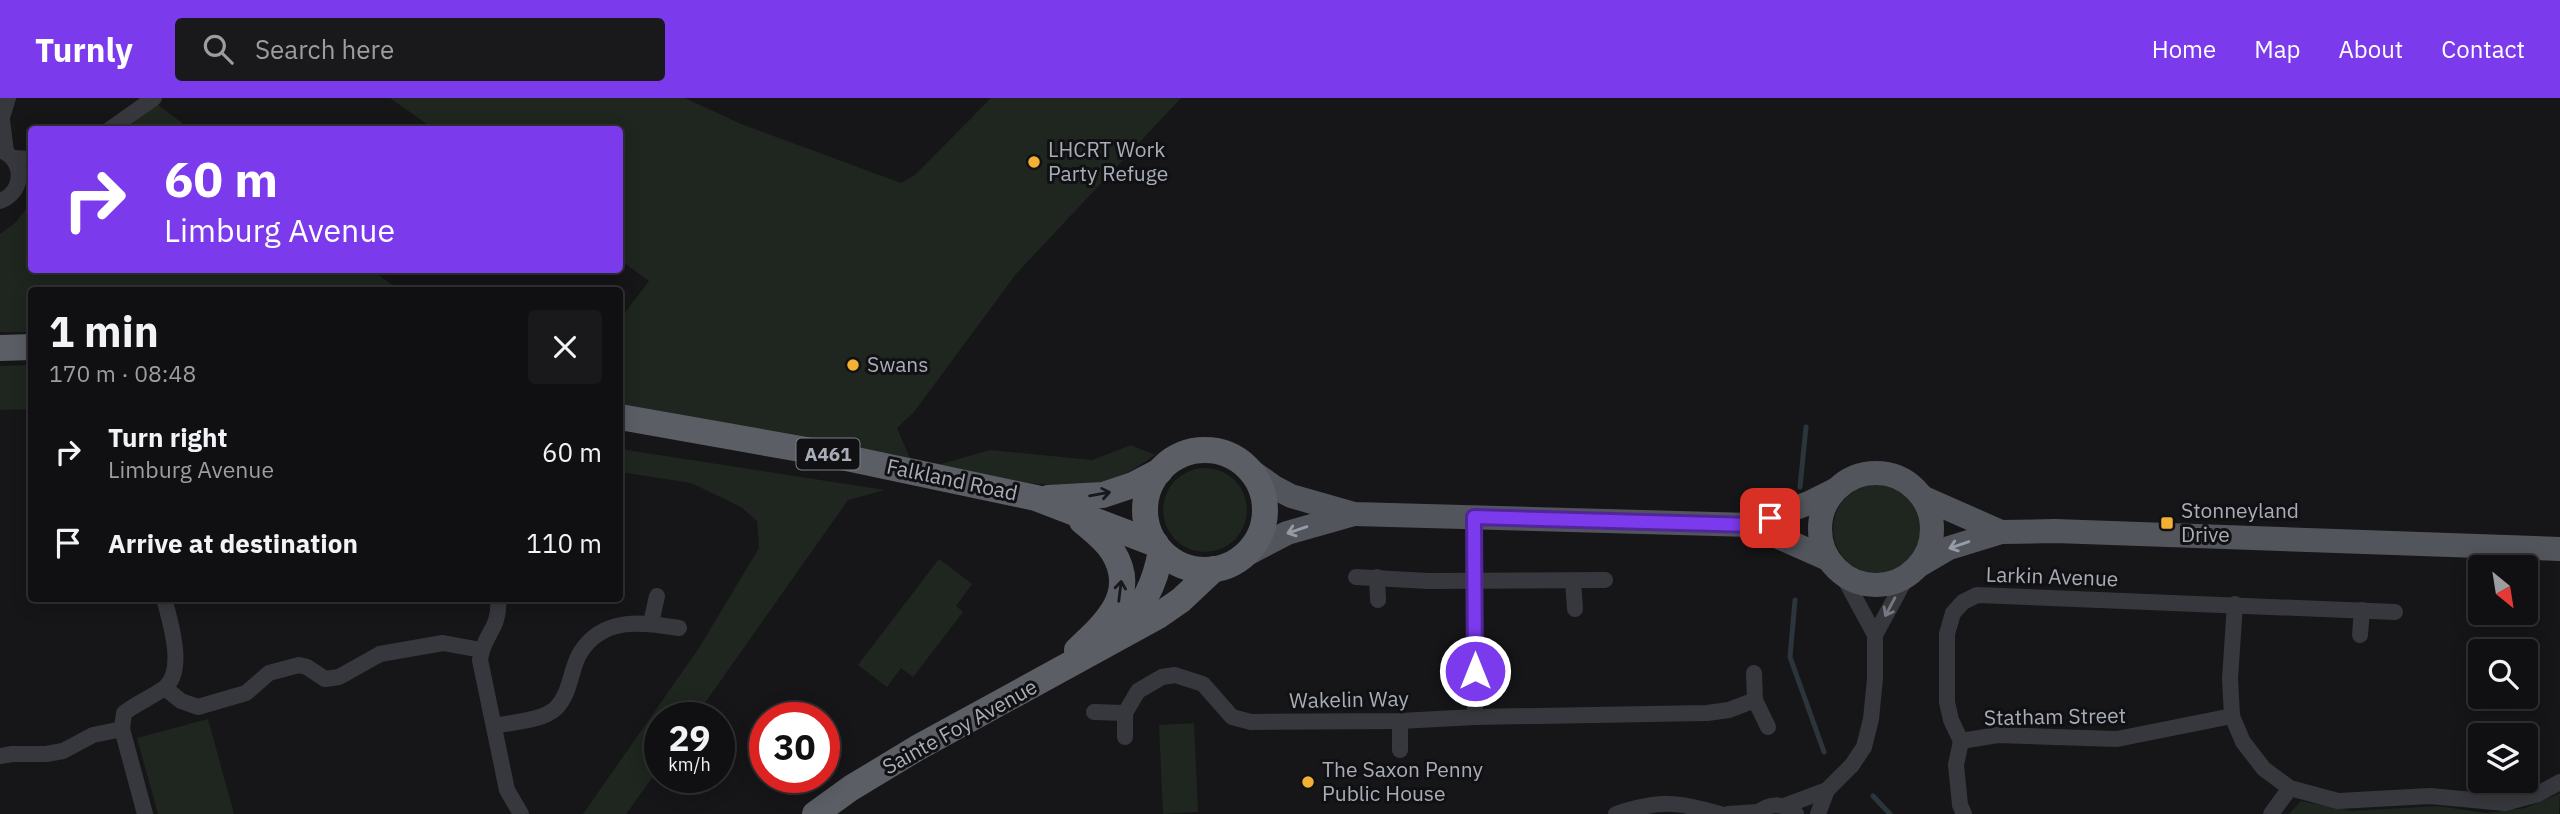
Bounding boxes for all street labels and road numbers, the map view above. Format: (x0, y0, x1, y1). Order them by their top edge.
road number: A461 (796, 438, 860, 470)
street label: Falkland Road (884, 451, 1020, 507)
street label: Larkin Avenue (1985, 560, 2119, 592)
street label: Sainte Foy Avenue (877, 672, 1042, 780)
street label: Wakelin Way (1289, 684, 1410, 714)
street label: Statham Street (1984, 701, 2126, 731)

